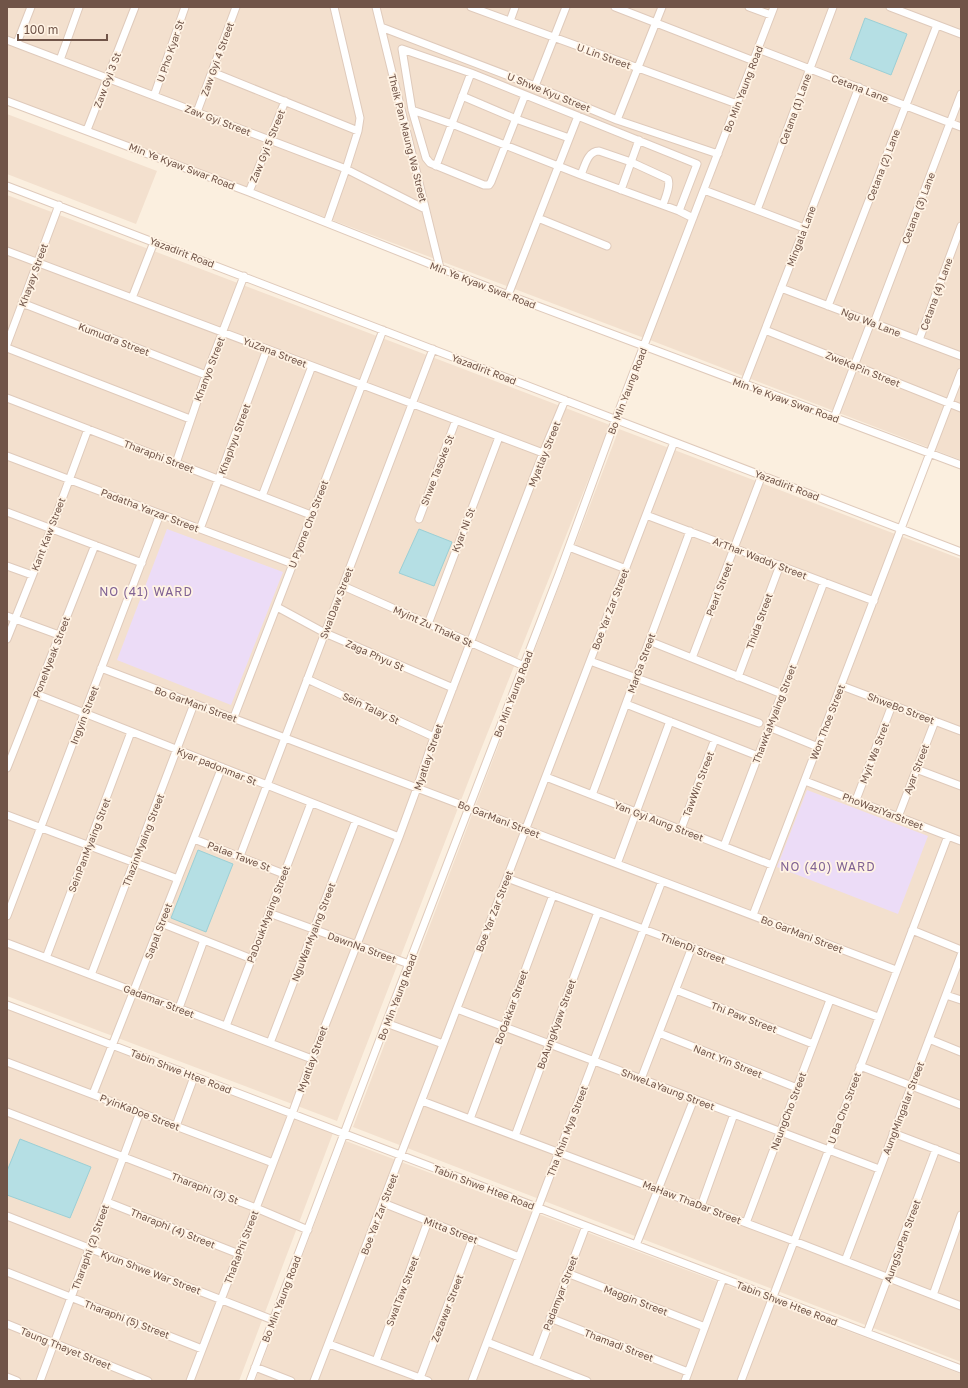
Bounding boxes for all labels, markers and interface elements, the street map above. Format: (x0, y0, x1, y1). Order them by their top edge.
scale bar (18, 16, 107, 42)
street label: U Pho Kyar St (154, 18, 186, 84)
street label: Zaw Gyi 4 Street (198, 20, 236, 98)
text: 100 m (24, 22, 58, 37)
street label: U Lin Street (575, 41, 633, 71)
street label: Bo Min Yaung Road (721, 44, 765, 134)
street label: Zaw Gyi 3 St (91, 51, 123, 109)
street label: U Shwe Kyu Street (506, 70, 592, 114)
street label: Cetana (1) Lane (777, 72, 814, 146)
street label: Cetana Lane (830, 72, 890, 104)
street label: Theik Pan Maung Wa Street (386, 73, 430, 203)
street label: Zaw Gyi Street (183, 102, 253, 138)
street label: Zaw Gyi 5 Street (247, 108, 287, 184)
street label: Cetana (2) Lane (864, 127, 902, 203)
street label: Min Ye Kyaw Swar Road (127, 140, 237, 192)
street label: Cetana (3) Lane (899, 170, 937, 246)
street label: Mingala Lane (784, 204, 818, 268)
street label: Yazadirit Road (148, 234, 216, 270)
street label: Khayay Street (16, 241, 50, 309)
street label: Cetana (4) Lane (917, 256, 955, 332)
street label: Min Ye Kyaw Swar Road (428, 259, 538, 311)
street label: Ngu Wa Lane (839, 305, 903, 339)
street label: Kumudra Street (77, 320, 151, 358)
street label: YuZana Street (241, 334, 309, 370)
street label: Khanyo Street (191, 335, 227, 403)
street label: Bo Min Yaung Road (605, 346, 649, 436)
street label: ZweKaPin Street (824, 349, 902, 389)
street label: Yazadirit Road (450, 351, 518, 387)
street label: Min Ye Kyaw Swar Road (731, 375, 841, 425)
street label: Khaphyu Street (216, 402, 252, 476)
street label: Myatlay Street (525, 419, 563, 489)
street label: Shwe Tasoke St (418, 433, 456, 507)
street label: Tharaphi Street (122, 437, 196, 475)
street label: Yazadirit Road (753, 467, 821, 503)
street label: U Pyone Cho Street (286, 478, 330, 570)
street label: Padatha Yarzar Street (99, 486, 201, 534)
street label: Kant Kaw Street (29, 496, 67, 572)
street label: Kyar Ni St (449, 506, 477, 554)
street label: ArThar Waddy Street (711, 535, 809, 581)
street label: Pearl Street (703, 560, 735, 618)
street label: SwalDaw Street (317, 565, 355, 641)
street label: Boe Yar Zar Street (589, 567, 631, 651)
district label: NO (41) WARD (99, 584, 193, 599)
street label: Thida Street (743, 591, 775, 651)
street label: Myint Zu Thaka St (391, 603, 475, 649)
street label: PoneNyeak Street (30, 614, 72, 700)
street label: MarGa Street (625, 631, 657, 695)
street label: Zaga Phyu St (344, 637, 406, 673)
street label: Bo Min Yaung Road (491, 649, 535, 739)
street label: ThawKaMyaing Street (750, 663, 798, 765)
street label: Won Thoe Street (807, 682, 847, 762)
street label: Bo GarMani Street (153, 683, 239, 725)
street label: Ingyin Street (67, 684, 101, 746)
street label: Sein Talay St (341, 690, 401, 726)
street label: ShweBo Street (866, 690, 936, 726)
street label: Myit Wa Stret (857, 721, 891, 785)
street label: Myatlay Street (411, 722, 445, 792)
street label: Ayar Street (901, 742, 931, 796)
street label: Kyar padonmar St (175, 745, 259, 787)
street label: TawWin Street (680, 749, 716, 819)
street label: PhoWaziYarStreet (841, 790, 925, 832)
street label: ThazinMyaing Street (120, 792, 166, 888)
street label: SeinPanMyaing Stret (65, 796, 113, 894)
street label: Bo GarMani Street (456, 798, 542, 840)
street label: Yan Gyi Aung Street (613, 798, 705, 844)
street label: Palae Tawe St (206, 838, 272, 874)
district label: NO (40) WARD (780, 859, 876, 874)
street label: PaDoukMyaing Street (244, 864, 292, 964)
street label: Boe Yar Zar Street (473, 869, 515, 953)
street label: NguWarMyaing Street (289, 881, 337, 983)
street label: Sapal Street (142, 901, 174, 961)
street label: Bo GarMani Street (759, 913, 845, 955)
street label: DawnNa Street (326, 929, 398, 965)
street label: ThienDi Street (659, 930, 727, 966)
street label: Bo Min Yaung Road (375, 952, 419, 1042)
street label: BoOakkar Street (492, 968, 530, 1046)
street label: BoAungKyaw Street (534, 977, 578, 1071)
street label: Gadamar Street (122, 982, 196, 1020)
street label: Thi Paw Street (709, 999, 779, 1035)
street label: Myatlay Street (294, 1024, 330, 1094)
street label: Nant Yin Street (692, 1042, 764, 1080)
street label: Tabin Shwe Htee Road (129, 1046, 233, 1096)
street label: AungMingalar Street (880, 1060, 926, 1156)
street label: ShweLaYaung Street (619, 1066, 717, 1112)
street label: NaungCho Street (768, 1070, 808, 1152)
street label: U Ba Cho Street (825, 1071, 863, 1145)
street label: Tha Khin Mya Street (544, 1084, 590, 1178)
street label: PyinKaDoe Street (98, 1091, 182, 1133)
street label: Tabin Shwe Htee Road (432, 1162, 536, 1212)
street label: Tharaphi (3) St (170, 1170, 240, 1206)
street label: Boe Yar Zar Street (358, 1172, 400, 1256)
street label: MaHaw ThaDar Street (641, 1178, 743, 1226)
street label: AungSuPan Street (881, 1198, 923, 1284)
street label: Tharaphi (2) Street (69, 1202, 111, 1292)
street label: Tharaphi (4) Street (129, 1205, 217, 1251)
street label: ThaRaPhi Street (221, 1209, 261, 1285)
street label: Mitta Street (422, 1214, 480, 1246)
street label: Kyun Shwe War Street (99, 1247, 203, 1297)
street label: Bo Min Yaung Road (259, 1254, 303, 1344)
street label: SwalTaw Street (383, 1254, 421, 1328)
street label: Padamyar Street (540, 1254, 580, 1332)
street label: Zezawar Street (429, 1272, 465, 1344)
street label: Tabin Shwe Htee Road (735, 1278, 839, 1328)
street label: Maggin Street (602, 1282, 670, 1318)
street label: Tharaphi (5) Street (83, 1297, 171, 1341)
street label: Taung Thayet Street (19, 1324, 113, 1372)
street label: Thamadi Street (583, 1326, 655, 1364)

